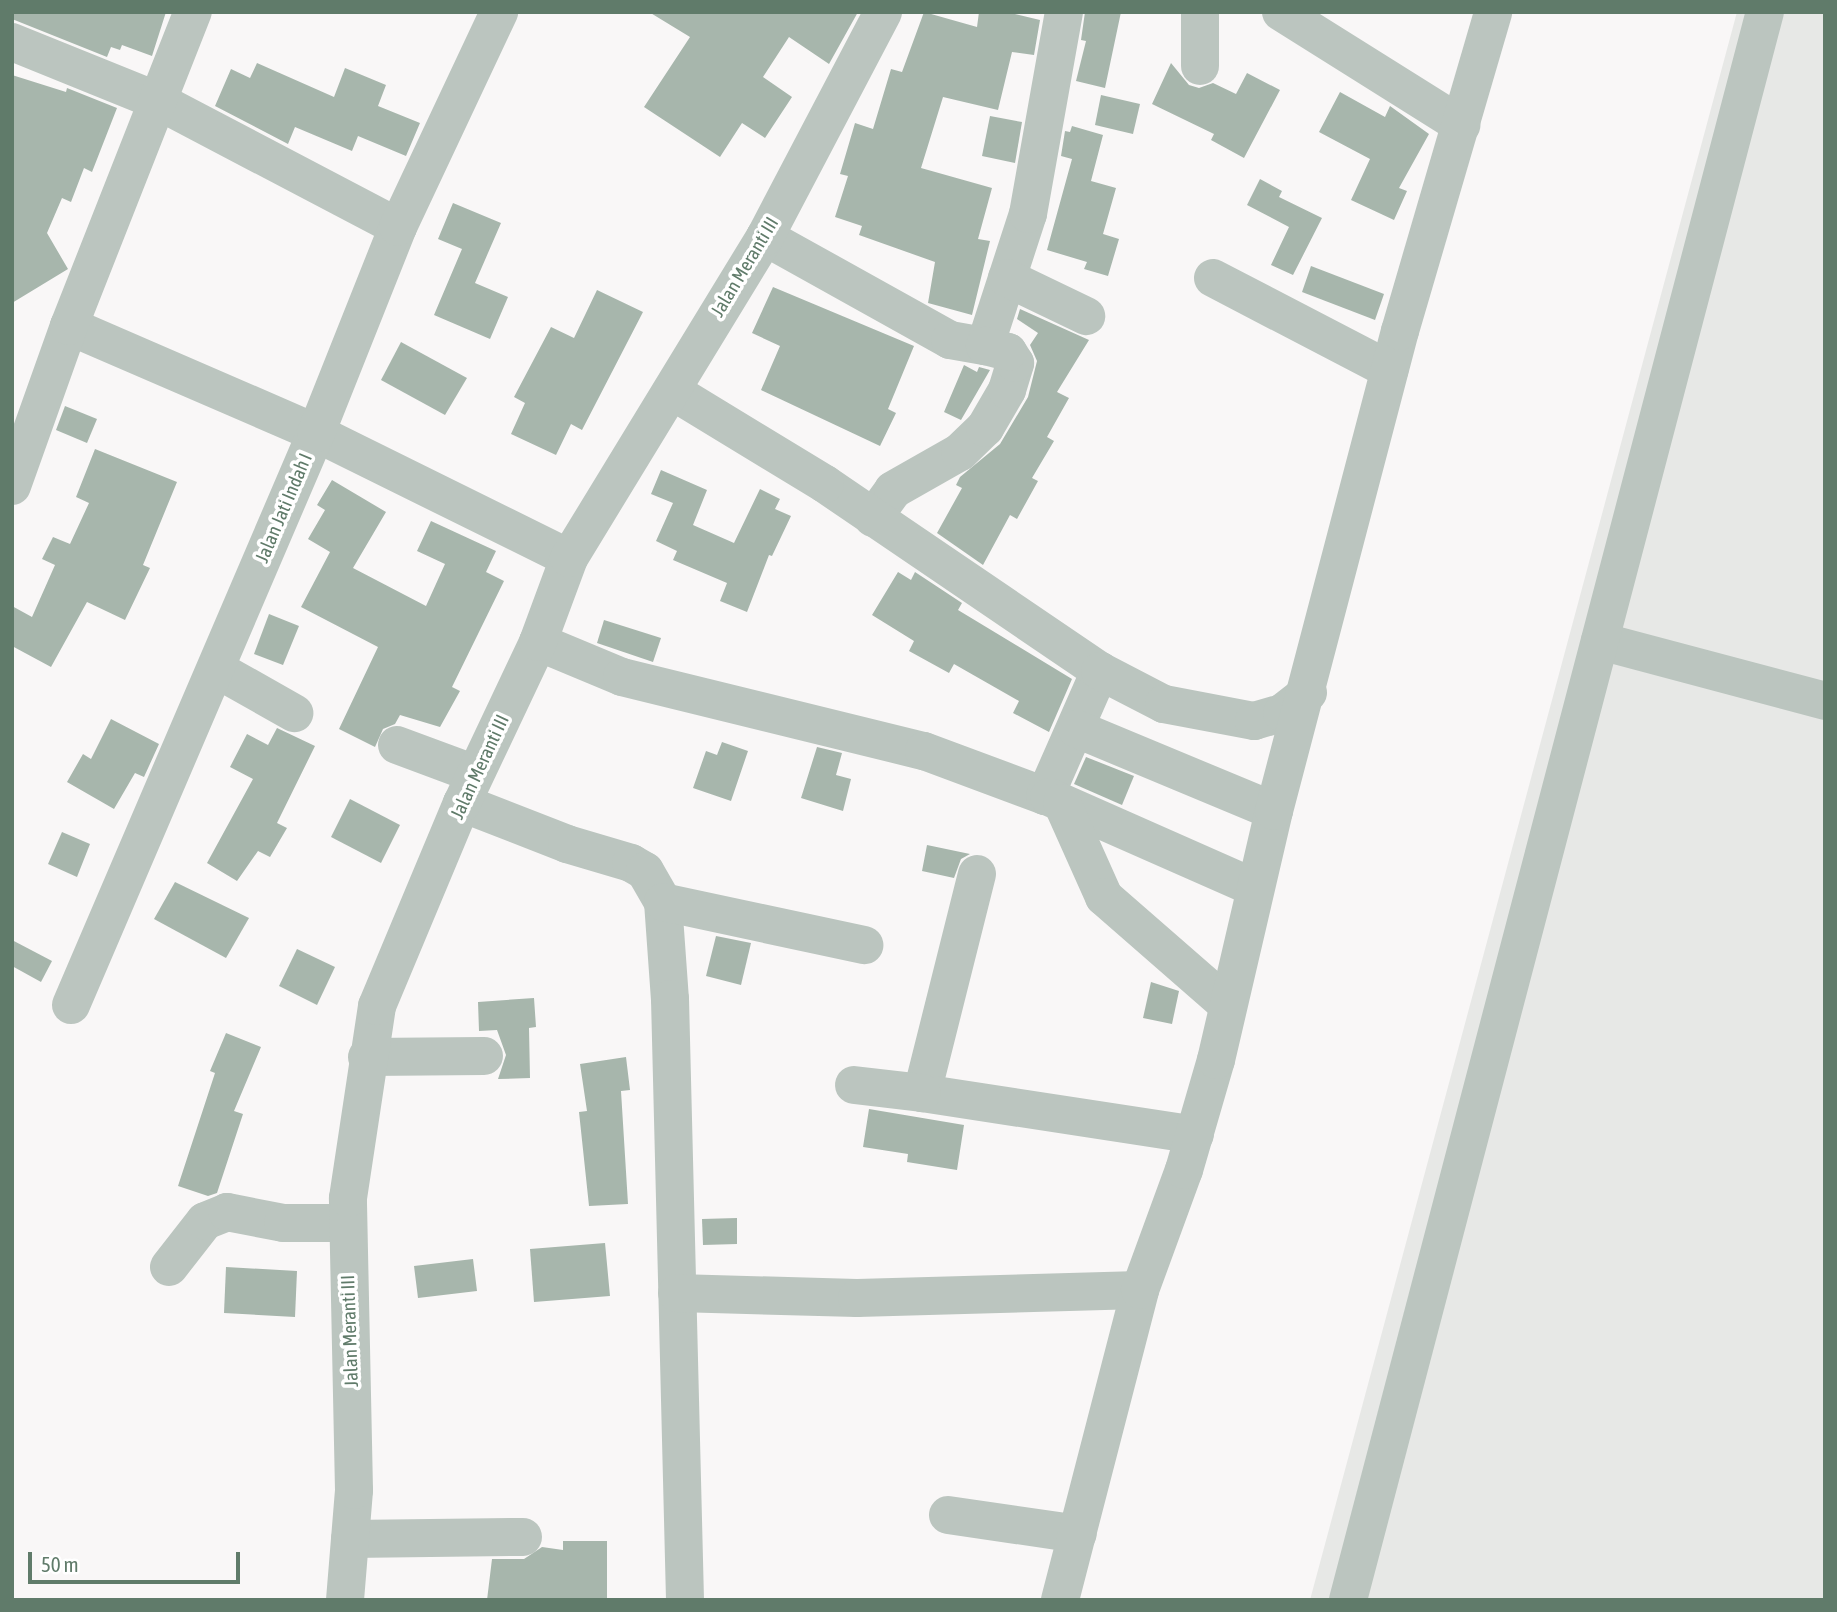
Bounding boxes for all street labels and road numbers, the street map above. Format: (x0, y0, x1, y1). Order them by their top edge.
street label: Jalan Meranti III (706, 213, 784, 321)
street label: Jalan Jati Indah I (251, 450, 317, 566)
street label: Jalan Meranti III (446, 711, 514, 823)
street label: Jalan Meranti III (337, 1275, 363, 1387)

